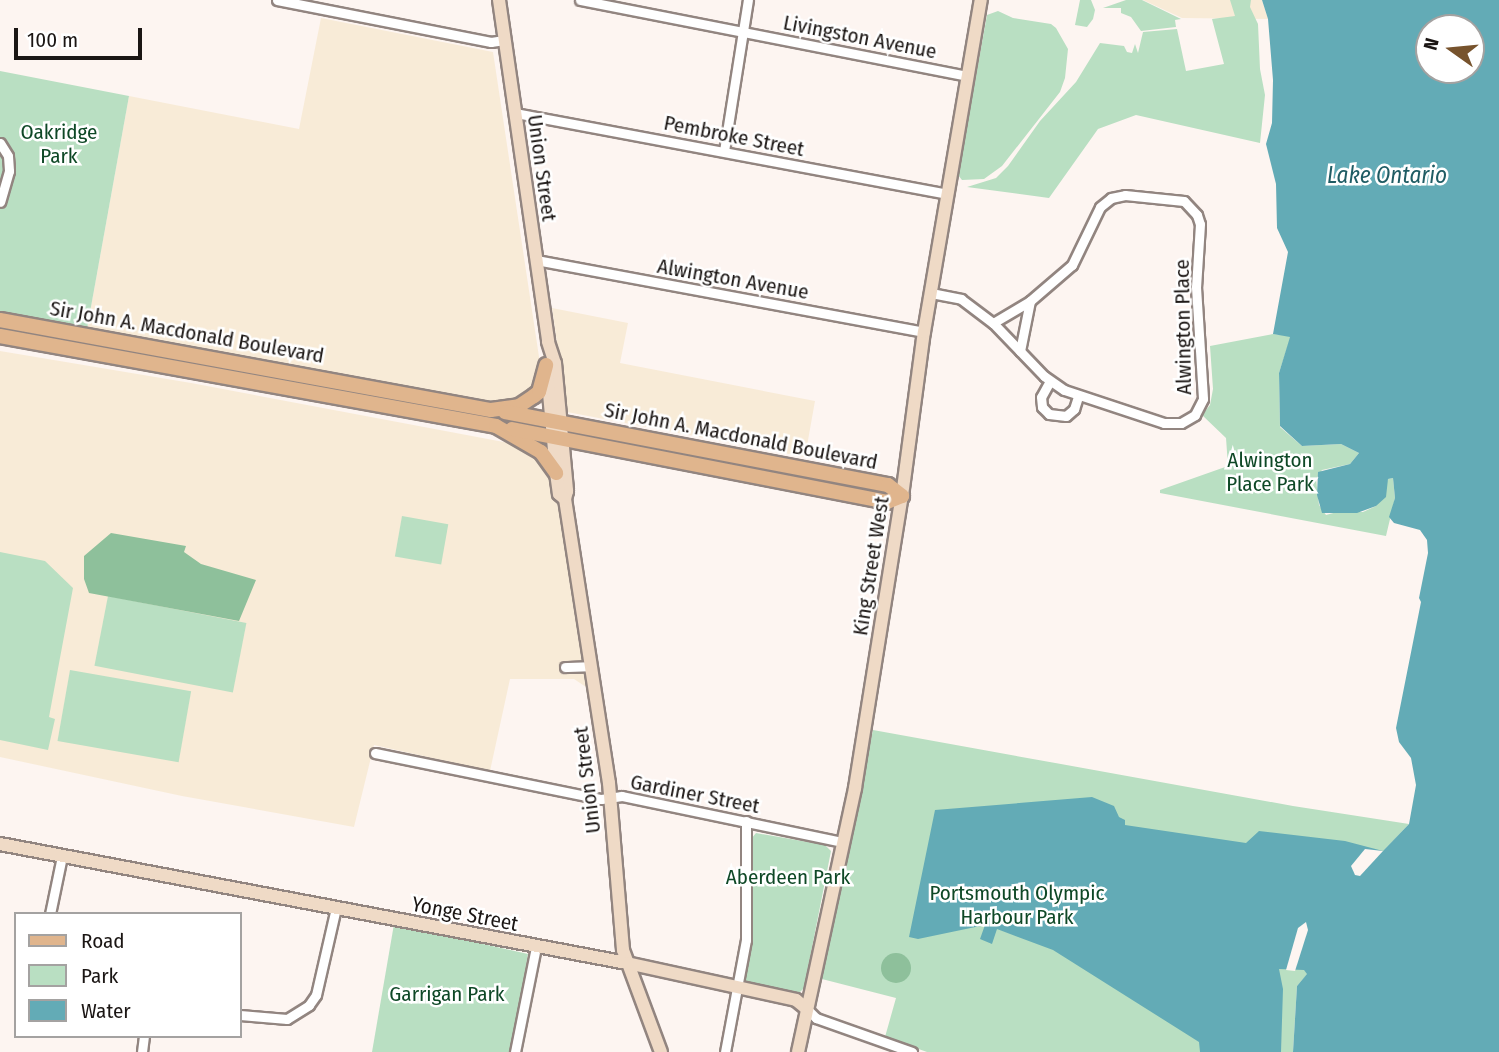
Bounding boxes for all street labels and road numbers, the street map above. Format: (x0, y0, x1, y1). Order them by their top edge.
street label: Livingston Avenue (781, 10, 939, 64)
street label: Pembroke Street (662, 110, 806, 162)
street label: Union Street (522, 113, 562, 223)
street label: Alwington Avenue (655, 253, 811, 305)
street label: Alwington Place (1169, 259, 1197, 395)
street label: Sir John A. Macdonald Boulevard (48, 295, 326, 369)
street label: Sir John A. Macdonald Boulevard (602, 397, 880, 475)
street label: King Street West (848, 495, 894, 637)
street label: Union Street (568, 725, 606, 835)
street label: Gardiner Street (628, 769, 762, 819)
street label: Yonge Street (410, 891, 520, 937)

